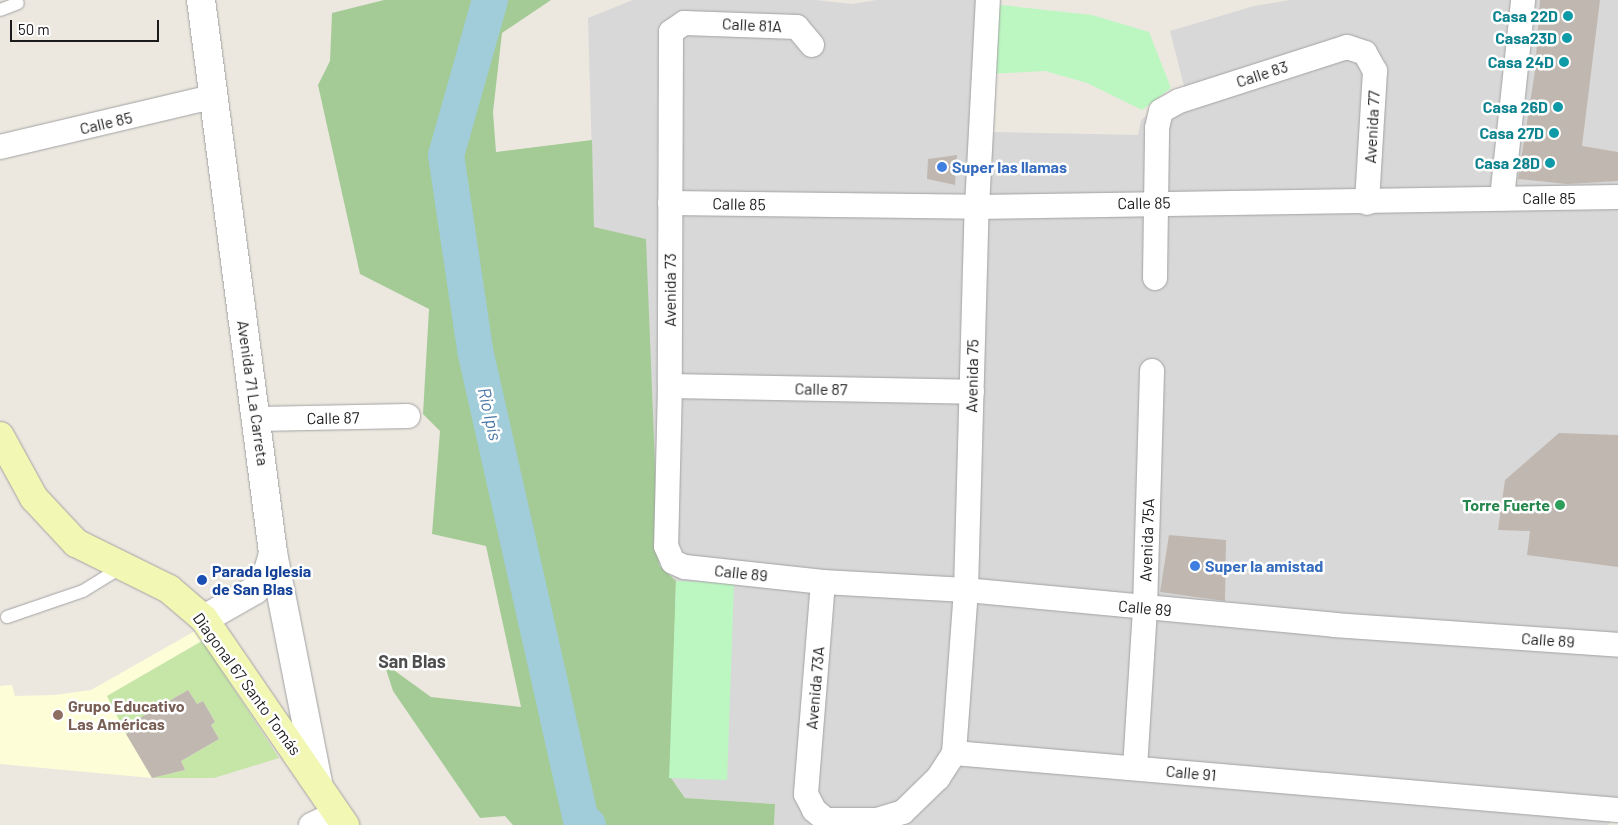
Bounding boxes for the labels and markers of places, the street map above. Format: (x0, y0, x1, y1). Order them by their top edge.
place label: Casa 22D (1492, 6, 1558, 26)
marker: Casa 22D (1562, 10, 1574, 22)
place label: Casa23D (1495, 28, 1557, 48)
marker: Casa23D (1561, 32, 1573, 44)
place label: Casa 24D (1488, 52, 1554, 72)
marker: Casa 24D (1558, 56, 1570, 68)
place label: Casa 26D (1483, 97, 1548, 117)
marker: Casa 26D (1552, 101, 1564, 113)
place label: Casa 27D (1479, 123, 1544, 143)
marker: Casa 27D (1548, 127, 1560, 139)
place label: Casa 28D (1475, 153, 1540, 173)
place label: Super las llamas (952, 157, 1067, 177)
marker: Casa 28D (1544, 157, 1556, 169)
marker: Super las llamas (936, 161, 948, 173)
place label: Torre Fuerte (1462, 495, 1550, 515)
marker: Torre Fuerte (1554, 499, 1566, 511)
place label: Super la amistad (1205, 556, 1323, 576)
marker: Super la amistad (1189, 560, 1201, 572)
place label: Parada Iglesia de San Blas (212, 561, 311, 599)
marker: Parada Iglesia de San Blas (196, 574, 208, 586)
place label: Grupo Educativo Las Américas (68, 696, 185, 734)
marker: Grupo Educativo Las Américas (52, 709, 64, 721)

